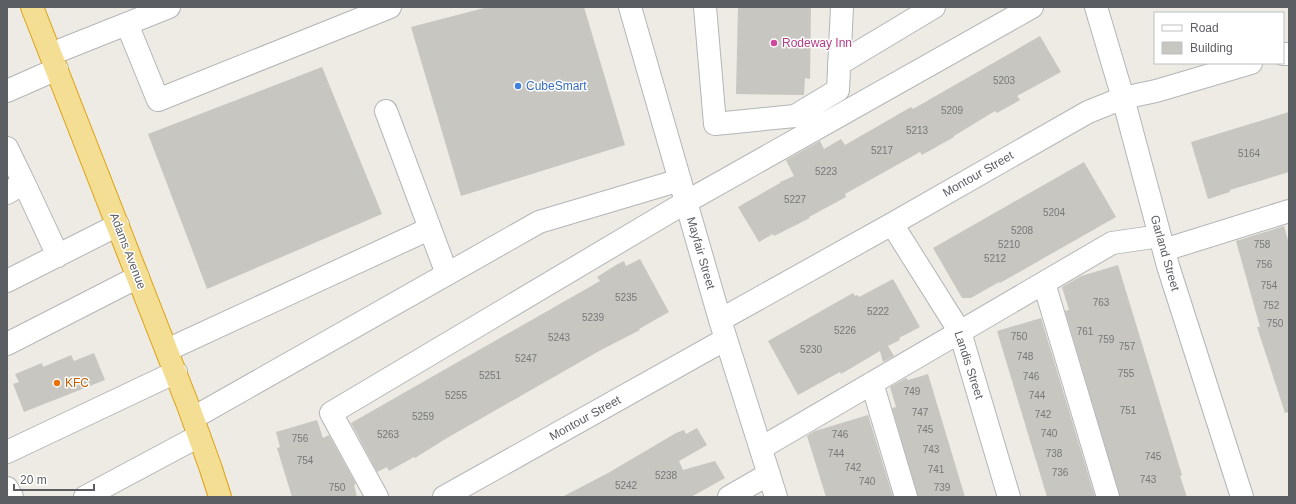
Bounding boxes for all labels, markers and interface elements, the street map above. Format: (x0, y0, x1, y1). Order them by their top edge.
legend (1154, 12, 1284, 64)
text: Road (1190, 21, 1219, 35)
place label: Rodeway Inn (782, 36, 852, 50)
marker: Rodeway Inn (769, 38, 779, 48)
text: Building (1190, 41, 1233, 55)
house number: 5203 (993, 75, 1016, 86)
place label: CubeSmart (526, 79, 587, 93)
marker: CubeSmart (513, 81, 523, 91)
house number: 5209 (941, 105, 964, 116)
house number: 5213 (906, 125, 929, 136)
house number: 5217 (871, 145, 894, 156)
street label: Montour Street (940, 148, 1016, 200)
house number: 5164 (1238, 148, 1261, 159)
house number: 5223 (815, 166, 838, 177)
house number: 5227 (784, 194, 807, 205)
house number: 5204 (1043, 207, 1066, 218)
street label: Adams Avenue (107, 211, 149, 291)
street label: Garland Street (1148, 214, 1183, 293)
street label: Mayfair Street (684, 215, 718, 291)
house number: 5208 (1011, 225, 1034, 236)
house number: 5210 (998, 239, 1021, 250)
house number: 758 (1254, 239, 1271, 250)
house number: 5212 (984, 253, 1007, 264)
house number: 756 (1256, 259, 1273, 270)
house number: 754 (1261, 280, 1278, 291)
house number: 5235 (615, 292, 638, 303)
house number: 763 (1093, 297, 1110, 308)
house number: 752 (1263, 300, 1280, 311)
house number: 5222 (867, 306, 890, 317)
house number: 5239 (582, 312, 605, 323)
house number: 750 (1267, 318, 1284, 329)
house number: 5226 (834, 325, 857, 336)
house number: 761 (1077, 326, 1094, 337)
street label: Landis Street (951, 329, 987, 401)
house number: 750 (1011, 331, 1028, 342)
house number: 5243 (548, 332, 571, 343)
house number: 759 (1098, 334, 1115, 345)
house number: 757 (1119, 341, 1136, 352)
house number: 5230 (800, 344, 823, 355)
house number: 748 (1017, 351, 1034, 362)
house number: 5247 (515, 353, 538, 364)
house number: 755 (1118, 368, 1135, 379)
house number: 5251 (479, 370, 502, 381)
house number: 746 (1023, 371, 1040, 382)
place label: KFC (65, 376, 89, 390)
marker: KFC (52, 378, 62, 388)
house number: 749 (904, 386, 921, 397)
house number: 5255 (445, 390, 468, 401)
house number: 744 (1029, 390, 1046, 401)
street label: Montour Street (547, 392, 624, 443)
house number: 751 (1120, 405, 1137, 416)
house number: 747 (912, 407, 929, 418)
house number: 742 (1035, 409, 1052, 420)
house number: 5259 (412, 411, 435, 422)
house number: 745 (917, 424, 934, 435)
house number: 740 (1041, 428, 1058, 439)
house number: 5263 (377, 429, 400, 440)
house number: 746 (832, 429, 849, 440)
house number: 756 (292, 433, 309, 444)
house number: 743 (923, 444, 940, 455)
house number: 744 (828, 448, 845, 459)
house number: 738 (1046, 448, 1063, 459)
house number: 745 (1145, 451, 1162, 462)
house number: 754 (297, 455, 314, 466)
house number: 742 (845, 462, 862, 473)
house number: 741 (928, 464, 945, 475)
scale bar (14, 466, 94, 492)
house number: 736 (1052, 467, 1069, 478)
house number: 5238 (655, 470, 678, 481)
text: 20 m (20, 473, 47, 487)
house number: 743 (1140, 474, 1157, 485)
house number: 740 (859, 476, 876, 487)
house number: 5242 (615, 480, 638, 491)
house number: 750 (329, 482, 346, 493)
house number: 739 (934, 482, 951, 493)

